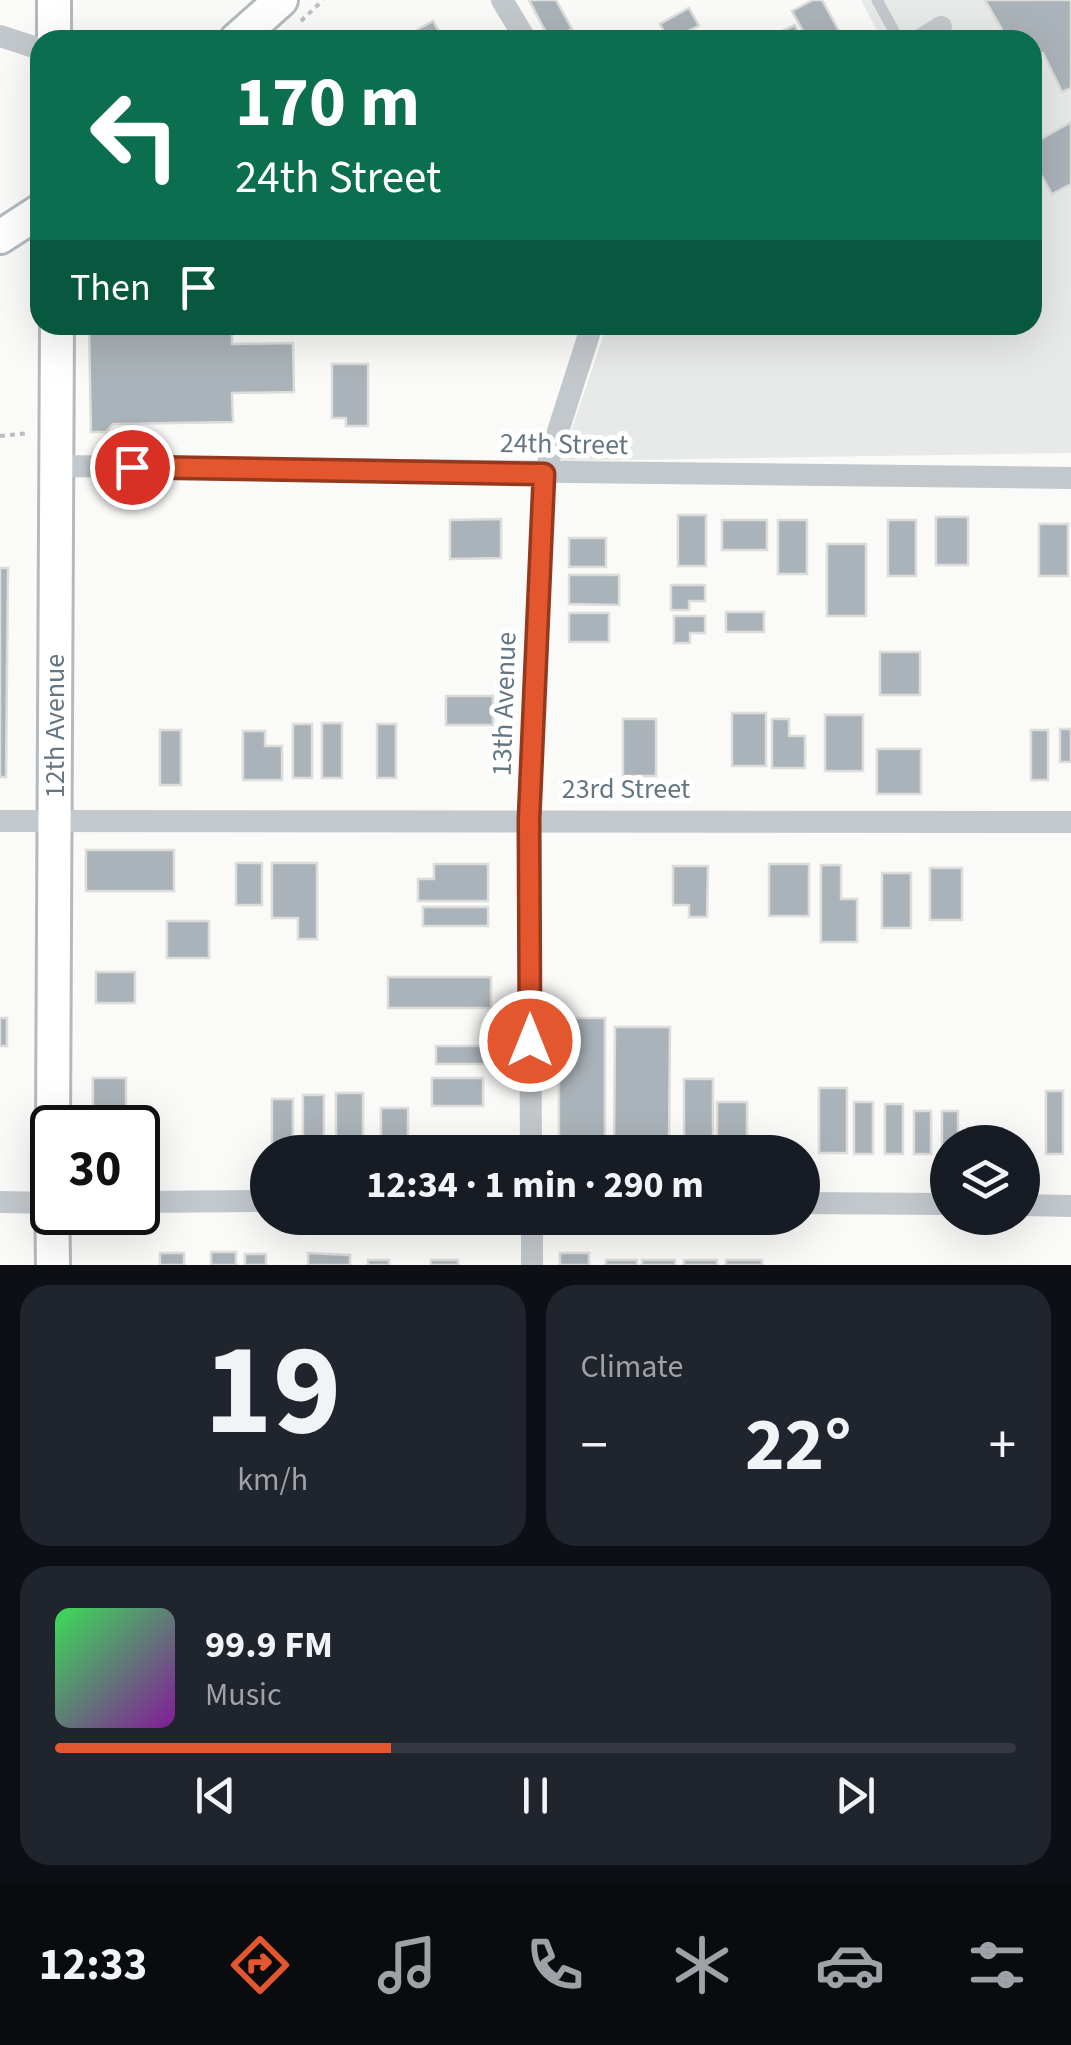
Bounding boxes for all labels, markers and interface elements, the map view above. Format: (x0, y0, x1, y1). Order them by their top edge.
text: 170 m (235, 53, 420, 153)
icon: left (70, 70, 200, 200)
text: 24th Street (235, 146, 441, 210)
icon: arrive (171, 260, 226, 315)
text: Then (70, 261, 151, 315)
street label: 24th Street (500, 423, 629, 465)
pin (90, 425, 175, 510)
icon: arrive (105, 440, 160, 495)
street label: 13th Avenue (481, 631, 527, 777)
street label: 12th Avenue (35, 654, 75, 798)
street label: 23rd Street (562, 769, 691, 809)
position arrow (478, 989, 582, 1093)
speed limit sign: 30 (30, 1105, 160, 1235)
map controls (930, 1125, 1040, 1235)
button: layers (930, 1125, 1040, 1235)
text: 12:34 · 1 min · 290 m (366, 1158, 704, 1212)
text: 19 (204, 1299, 341, 1484)
text: Climate (581, 1344, 683, 1390)
text: 22° (745, 1392, 852, 1499)
text: − (581, 1407, 608, 1485)
text: + (989, 1407, 1016, 1485)
text: km/h (237, 1457, 308, 1503)
text: 99.9 FM (205, 1618, 333, 1672)
text: Music (205, 1672, 282, 1718)
icon: previous (188, 1768, 243, 1823)
icon: pause (508, 1768, 563, 1823)
icon: next (828, 1768, 883, 1823)
icon: directions (225, 1930, 295, 2000)
icon: music (372, 1930, 442, 2000)
icon: phone (520, 1930, 590, 2000)
icon: climate (667, 1930, 737, 2000)
icon: car (815, 1930, 885, 2000)
icon: filters (962, 1930, 1032, 2000)
text: 12:33 (39, 1933, 147, 1997)

